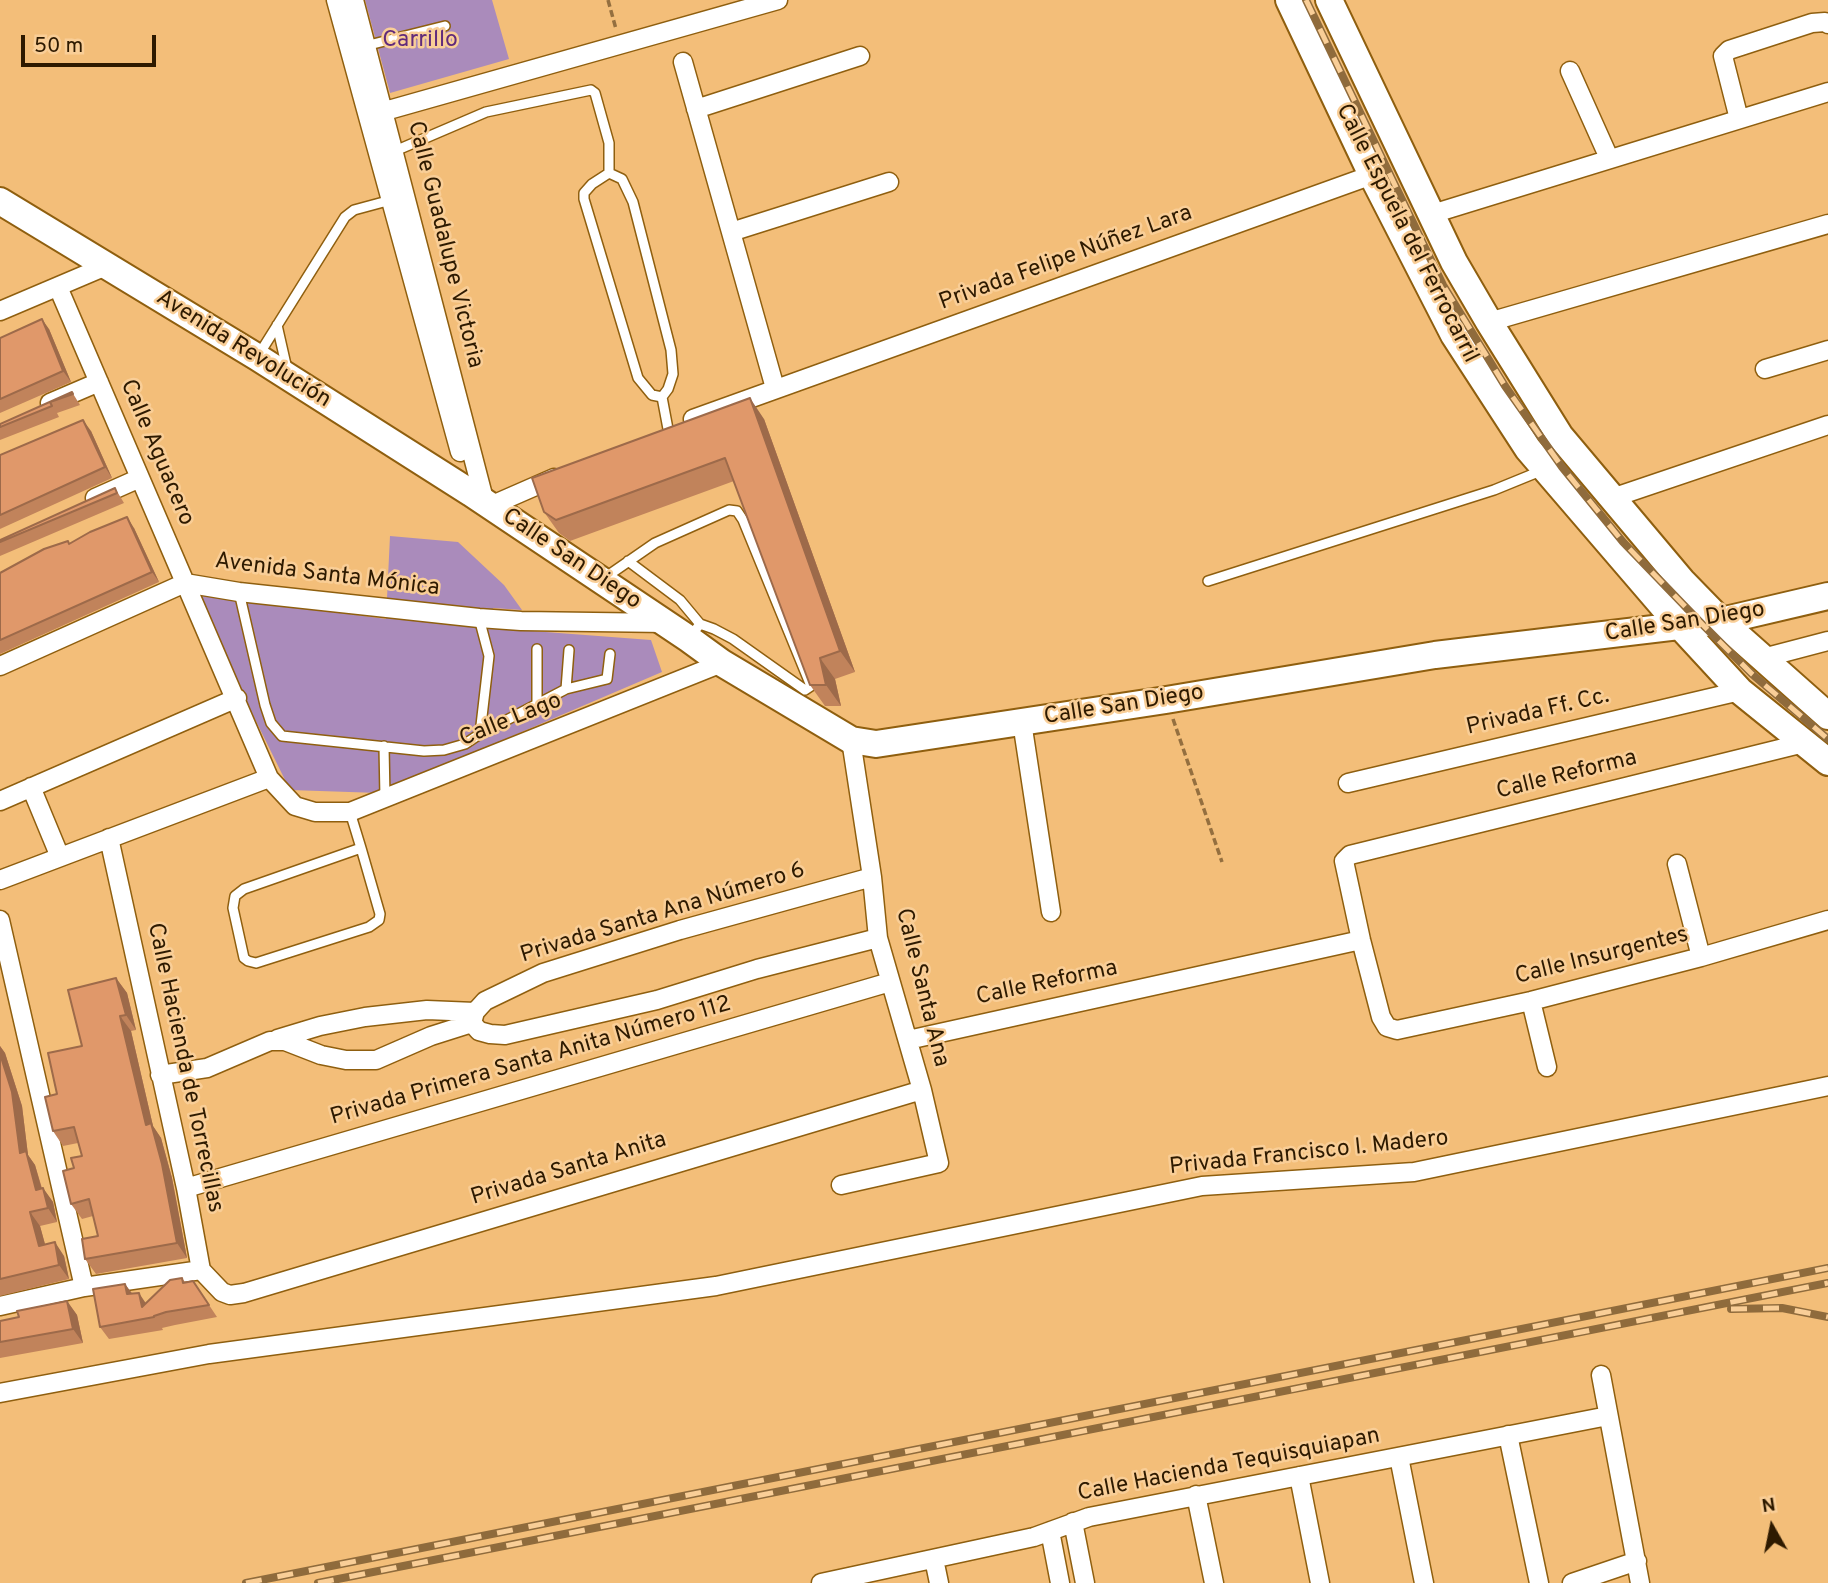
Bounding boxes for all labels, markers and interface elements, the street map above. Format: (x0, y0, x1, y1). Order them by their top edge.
scale bar (24, 21, 159, 65)
park label: Carrillo (382, 27, 458, 55)
text: 50 m (34, 33, 83, 60)
street label: Calle Espuela del Ferrocarril (1329, 100, 1483, 368)
street label: Calle Guadalupe Victoria (400, 119, 488, 371)
street label: Privada Felipe Núñez Lara (936, 200, 1196, 318)
street label: Avenida Revolución (150, 285, 336, 415)
street label: Calle Aguacero (113, 376, 199, 530)
street label: Calle San Diego (496, 503, 646, 617)
street label: Avenida Santa Mónica (213, 549, 441, 603)
street label: Calle San Diego (1603, 597, 1767, 649)
street label: Calle San Diego (1042, 680, 1206, 732)
street label: Privada Ff. Cc. (1464, 683, 1612, 743)
street label: Calle Lago (456, 688, 566, 754)
street label: Calle Reforma (1494, 745, 1640, 807)
street label: Privada Santa Ana Número 6 (517, 857, 809, 971)
street label: Calle Santa Ana (888, 906, 954, 1070)
street label: Calle Hacienda de Torrecillas (140, 921, 228, 1215)
street label: Calle Insurgentes (1512, 922, 1692, 992)
street label: Calle Reforma (974, 956, 1120, 1012)
street label: Privada Primera Santa Anita Número 112 (327, 991, 735, 1133)
street label: Privada Francisco I. Madero (1168, 1126, 1450, 1182)
street label: Privada Santa Anita (468, 1127, 670, 1213)
street label: Calle Hacienda Tequisquiapan (1075, 1423, 1383, 1509)
north arrow (1737, 1492, 1807, 1562)
text: N (1760, 1493, 1777, 1519)

